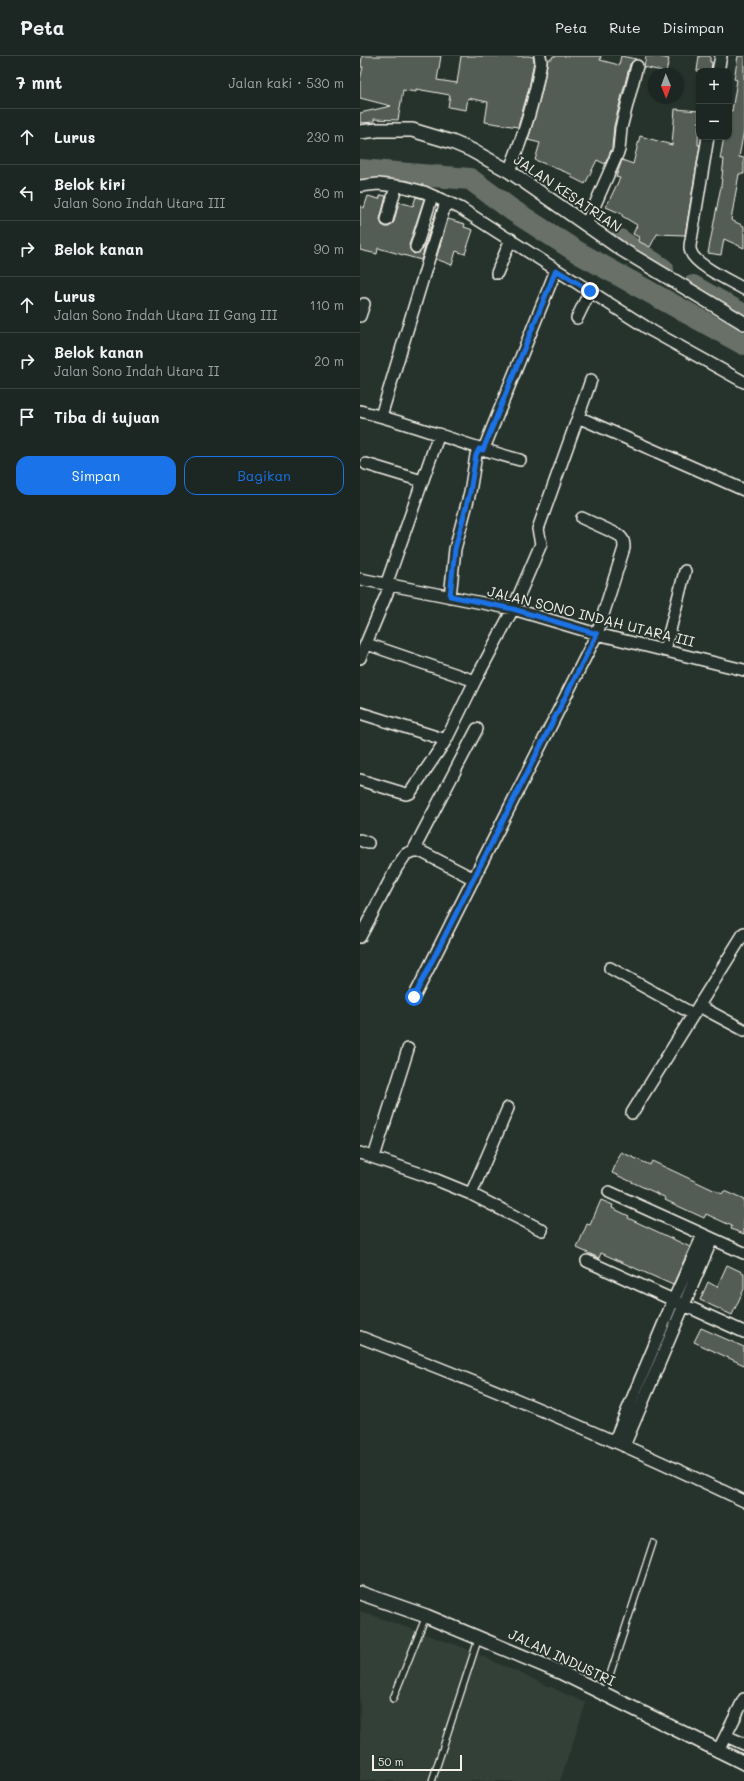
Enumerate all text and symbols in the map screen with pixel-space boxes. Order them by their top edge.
text: Peta [20,15,64,40]
text: Peta [555,18,587,37]
text: Rute [609,18,641,37]
text: Disimpan [663,18,724,37]
north arrow [648,68,684,104]
map controls [696,68,732,140]
button: + [696,68,732,104]
text: 7 mnt [16,71,62,93]
text: Jalan kaki · 530 m [228,74,344,91]
button: − [696,104,732,140]
icon: ahead [16,126,38,148]
text: Lurus [54,127,95,147]
text: 230 m [307,128,344,145]
street label: JALAN KESATRIAN [510,150,626,236]
text: Belok kiri [54,174,126,194]
icon: left [16,182,38,204]
text: 80 m [314,184,344,201]
text: Jalan Sono Indah Utara III [54,194,225,211]
icon: right [16,238,38,260]
text: Belok kanan [54,239,143,259]
text: 90 m [314,240,344,257]
route end [581,282,599,300]
text: Lurus [54,286,95,306]
icon: ahead [16,294,38,316]
text: 110 m [310,296,344,313]
text: Jalan Sono Indah Utara II Gang III [54,306,277,323]
text: Belok kanan [54,342,143,362]
icon: right [16,350,38,372]
text: 20 m [314,352,344,369]
text: Jalan Sono Indah Utara II [54,362,219,379]
icon: arrive [16,406,38,428]
text: Tiba di tujuan [54,407,159,427]
button: Simpan [16,456,176,495]
button: Bagikan [184,456,344,495]
street label: JALAN SONO INDAH UTARA III [486,581,696,651]
route start [405,988,423,1006]
street label: JALAN INDUSTRI [506,1624,618,1690]
scale bar [372,1753,462,1772]
text: 50 m [378,1754,404,1769]

